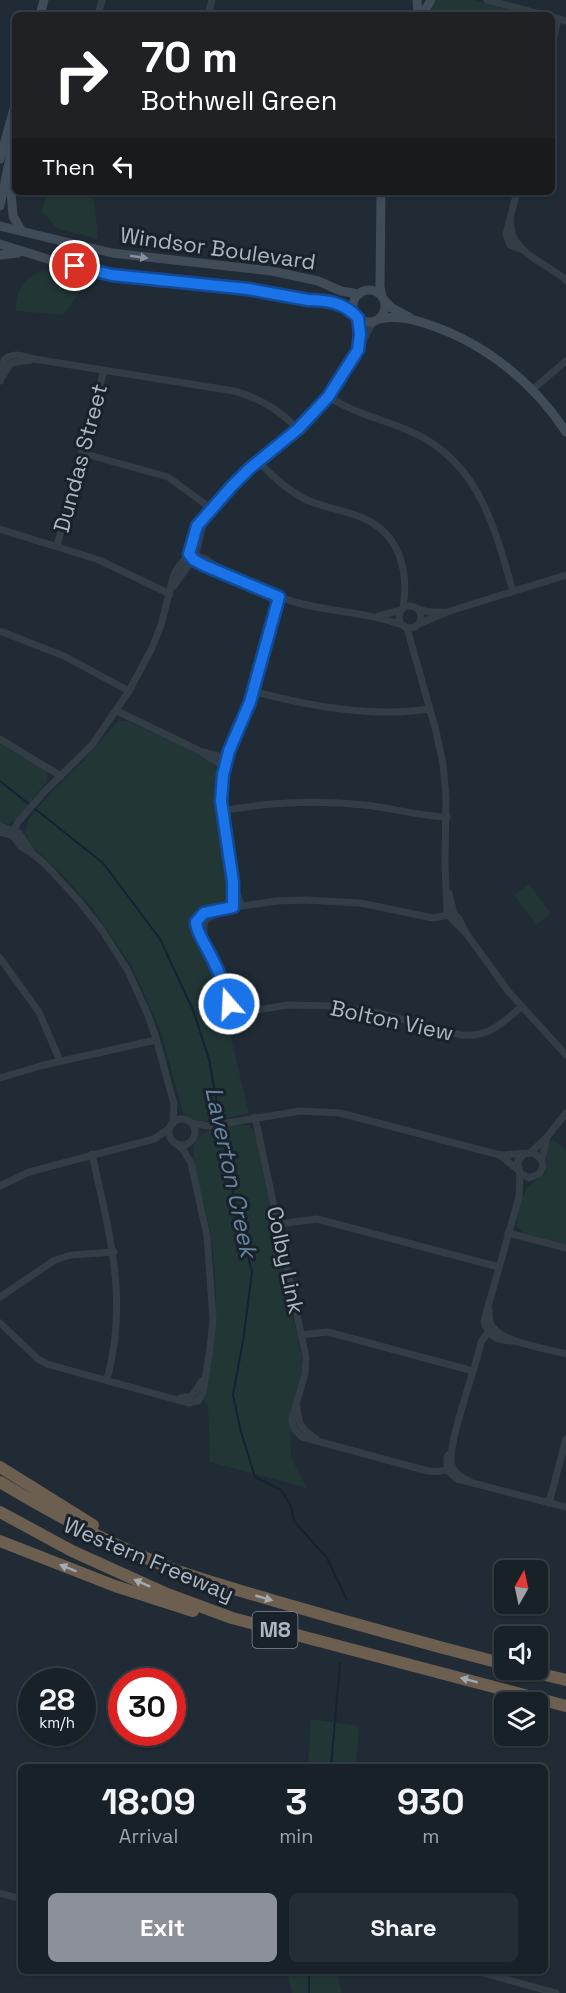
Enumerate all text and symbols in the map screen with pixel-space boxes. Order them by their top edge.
text: 70 m [141,31,238,84]
icon: right [42,36,120,114]
text: Bothwell Green [141,83,337,118]
icon: left [107,150,140,183]
text: Then [42,153,95,181]
street label: Windsor Boulevard [118,220,318,276]
pin [49,240,100,291]
icon: arrive [58,249,91,282]
one-way arrow [130,252,149,261]
street label: Dundas Street [47,381,113,535]
position arrow [197,972,261,1036]
street label: Bolton View [328,993,456,1047]
water label: Laverton Creek [198,1084,265,1263]
street label: Colby Link [261,1204,311,1316]
street label: Western Freeway [60,1510,238,1608]
north arrow [494,1560,548,1614]
map controls [494,1560,548,1746]
one-way arrow [59,1563,77,1572]
one-way arrow [133,1578,150,1587]
one-way arrow [255,1594,273,1603]
road number: M8 [252,1612,298,1648]
button: sound [494,1626,548,1680]
speed limit sign: 30 [108,1668,186,1746]
one-way arrow [460,1675,478,1685]
text: 28 [39,1680,75,1719]
button: layers [494,1692,548,1746]
text: km/h [39,1713,75,1732]
text: 18:09 [101,1779,196,1825]
text: 3 [285,1779,307,1825]
text: 930 [397,1779,464,1825]
text: Arrival [119,1823,178,1849]
text: min [279,1823,314,1849]
text: m [422,1823,439,1849]
button: Exit [48,1893,277,1962]
button: Share [289,1893,518,1962]

